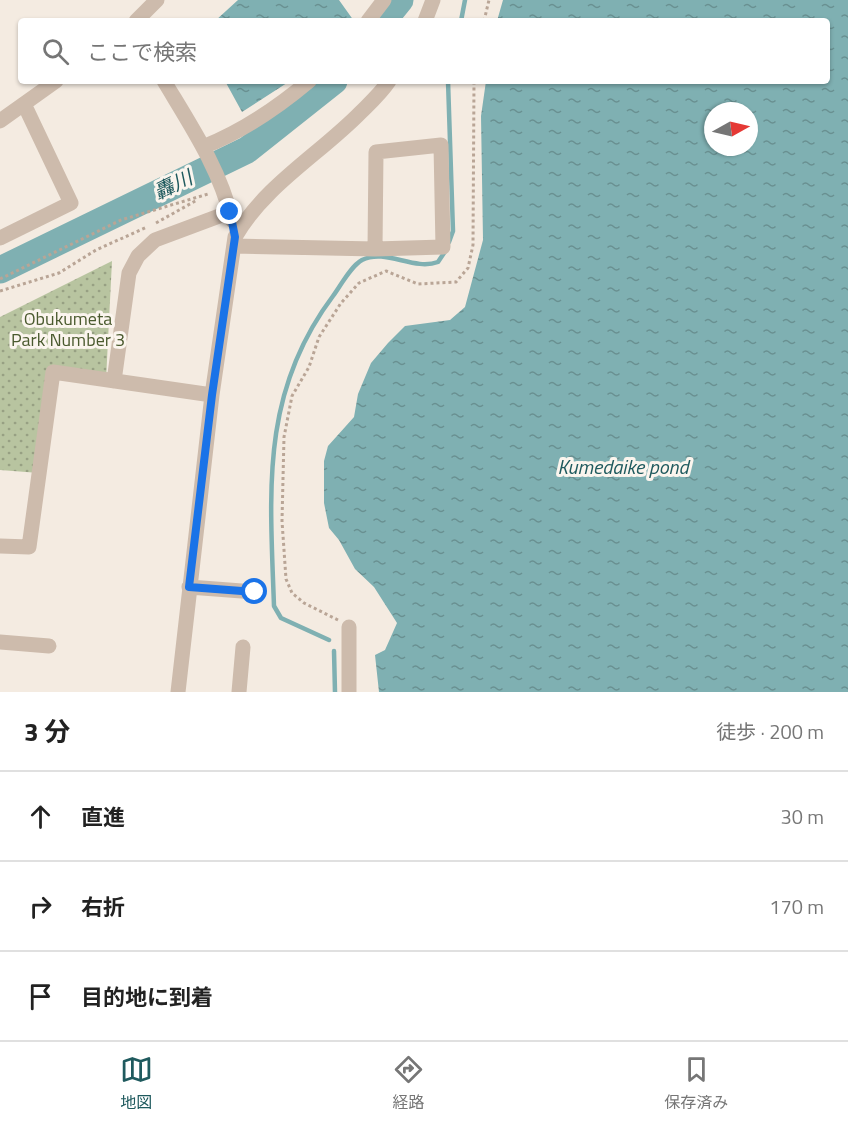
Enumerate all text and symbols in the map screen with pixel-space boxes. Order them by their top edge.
search box [18,18,830,84]
icon: search [39,35,72,68]
text: ここで検索 [87,35,197,69]
north arrow [704,102,758,156]
water label: 轟川 [148,161,199,207]
route end [216,198,242,224]
park label: Obukumeta Park Number 3 [11,305,125,353]
water label: Kumedaike pond [558,451,690,482]
route start [241,578,267,604]
text: 3 分 [24,712,70,751]
text: 徒歩 · 200 m [716,716,824,747]
icon: ahead [24,800,57,833]
text: 直進 [81,800,125,834]
text: 30 m [780,801,824,832]
icon: right [24,890,57,923]
text: 右折 [81,890,125,924]
text: 170 m [769,891,824,922]
icon: arrive [24,980,57,1013]
text: 目的地に到着 [81,980,213,1014]
tab: 地図 [120,1053,153,1114]
tab: 経路 [392,1053,425,1114]
tab: 保存済み [664,1053,728,1114]

